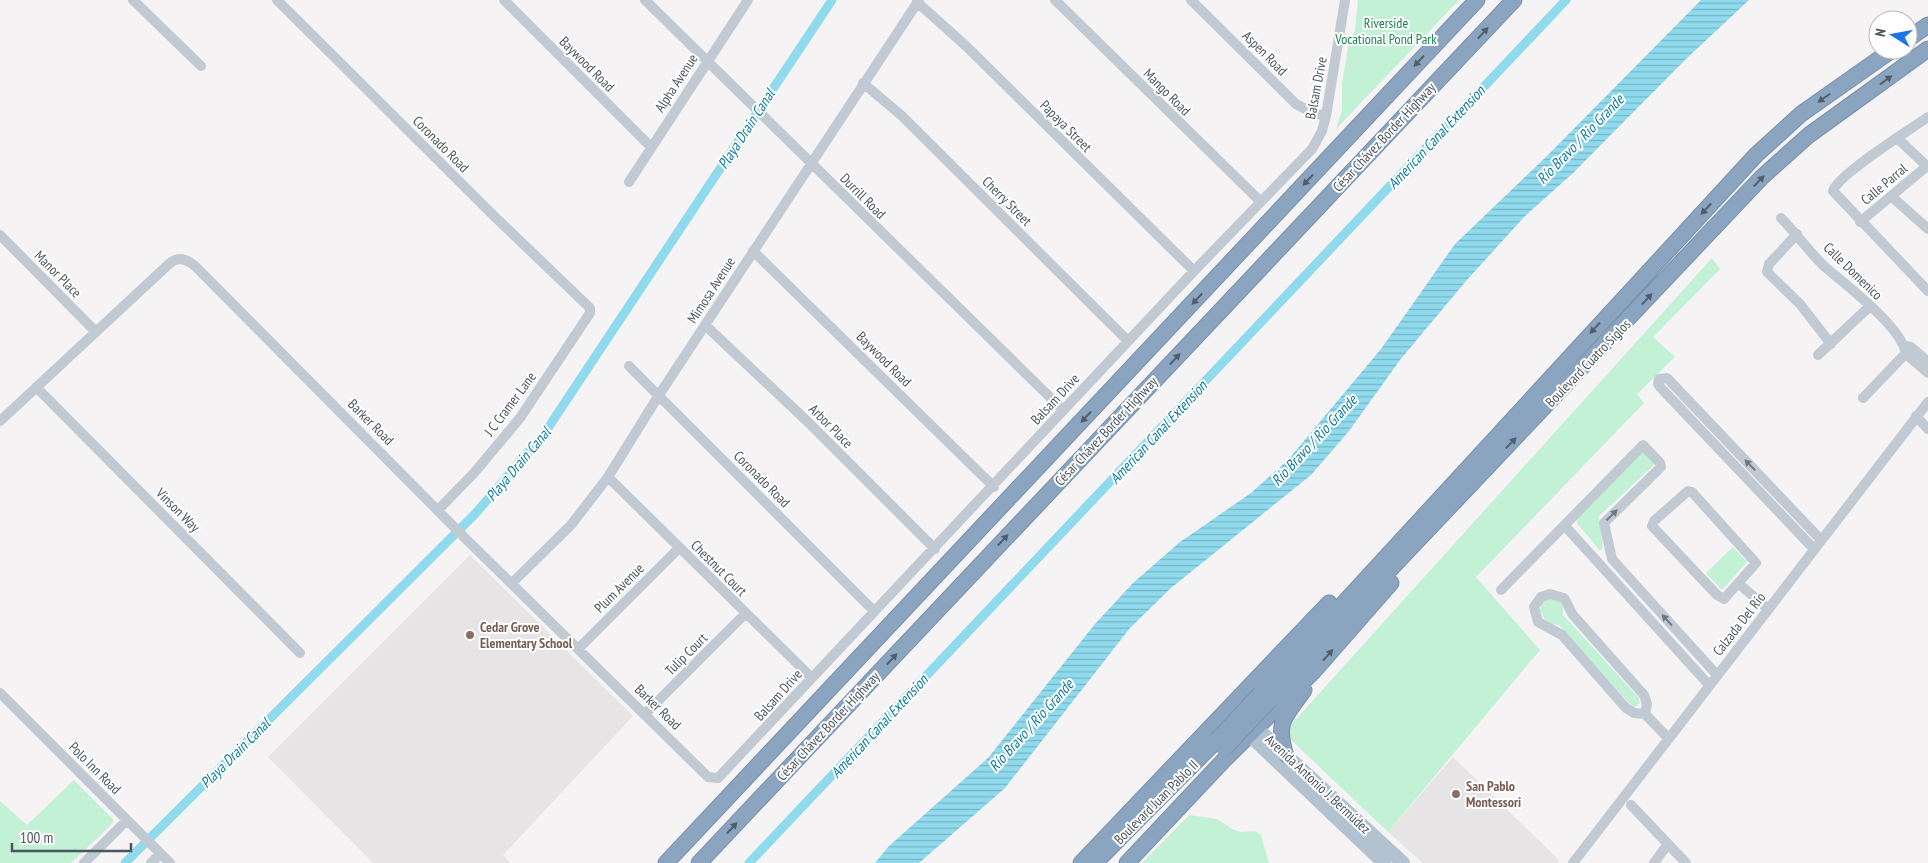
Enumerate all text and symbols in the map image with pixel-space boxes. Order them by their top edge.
north arrow [1868,10,1918,60]
park label: Riverside Vocational Pond Park [1334,14,1437,48]
street label: Aspen Road [1239,27,1291,79]
text: N [1871,27,1890,38]
one-way arrow [1477,28,1489,40]
street label: Baywood Road [556,33,618,95]
street label: Alpha Avenue [651,50,702,115]
street label: Balsam Drive [1301,55,1331,121]
one-way arrow [1413,55,1425,67]
street label: Mango Road [1140,65,1194,119]
one-way arrow [1879,75,1893,85]
street label: César Chávez Border Highway [1329,78,1440,195]
water label: American Canal Extension [1383,80,1490,193]
water label: Playa Drain Canal [713,84,780,172]
water label: Río Bravo / Rio Grande [1532,90,1628,188]
one-way arrow [1817,93,1831,103]
street label: Papaya Street [1036,96,1096,156]
street label: Coronado Road [409,112,473,176]
street label: Calle Parral [1857,159,1911,209]
street label: Durrill Road [836,169,890,223]
street label: Cherry Street [978,172,1036,230]
one-way arrow [1302,173,1314,185]
one-way arrow [1753,175,1765,187]
one-way arrow [1700,203,1712,215]
street label: Calle Domenico [1820,238,1886,304]
street label: Manor Place [31,247,85,301]
street label: Mimosa Avenue [683,253,739,327]
one-way arrow [1191,292,1203,304]
one-way arrow [1641,294,1653,306]
street label: Boulevard Cuatro Siglos [1542,315,1635,411]
one-way arrow [1589,322,1601,334]
street label: Baywood Road [853,328,915,390]
one-way arrow [1169,353,1181,365]
street label: J C Cramer Lane [479,368,540,440]
street label: Balsam Drive [1027,370,1083,428]
street label: César Chávez Border Highway [1051,372,1162,489]
water label: American Canal Extension [1105,375,1212,488]
water label: Río Bravo / Rio Grande [1267,390,1361,489]
street label: Barker Road [344,395,398,449]
street label: Arbor Place [805,400,857,452]
one-way arrow [1080,411,1092,423]
water label: Playa Drain Canal [482,422,555,505]
one-way arrow [1505,437,1517,449]
street label: Coronado Road [730,447,794,511]
one-way arrow [1744,460,1756,472]
street label: Vinson Way [151,483,204,536]
one-way arrow [1606,509,1618,521]
one-way arrow [997,535,1009,547]
street label: Chestnut Court [687,536,751,600]
street label: Plum Avenue [590,559,648,617]
street label: Calzada Del Río [1709,589,1769,659]
one-way arrow [1661,615,1673,627]
place label: Cedar Grove Elementary School [480,618,573,652]
marker: Cedar Grove Elementary School [464,629,476,641]
street label: Tulip Court [661,629,711,679]
one-way arrow [1322,649,1333,662]
one-way arrow [886,653,898,665]
street label: Balsam Drive [750,665,806,725]
street label: César Chávez Border Highway [773,667,884,784]
water label: American Canal Extension [826,669,933,782]
water label: Río Bravo / Rio Grande [985,674,1078,775]
street label: Barker Road [631,680,685,734]
water label: Playa Drain Canal [196,713,275,792]
street label: Avenida Antonio J. Bermúdez [1262,730,1374,838]
street label: Polo Inn Road [65,738,125,798]
street label: Boulevard Juan Pablo II [1110,756,1202,848]
place label: San Pablo Montessori [1466,777,1521,811]
marker: San Pablo Montessori [1450,788,1462,800]
scale bar [12,820,131,852]
one-way arrow [726,822,738,834]
text: 100 m [20,828,53,847]

